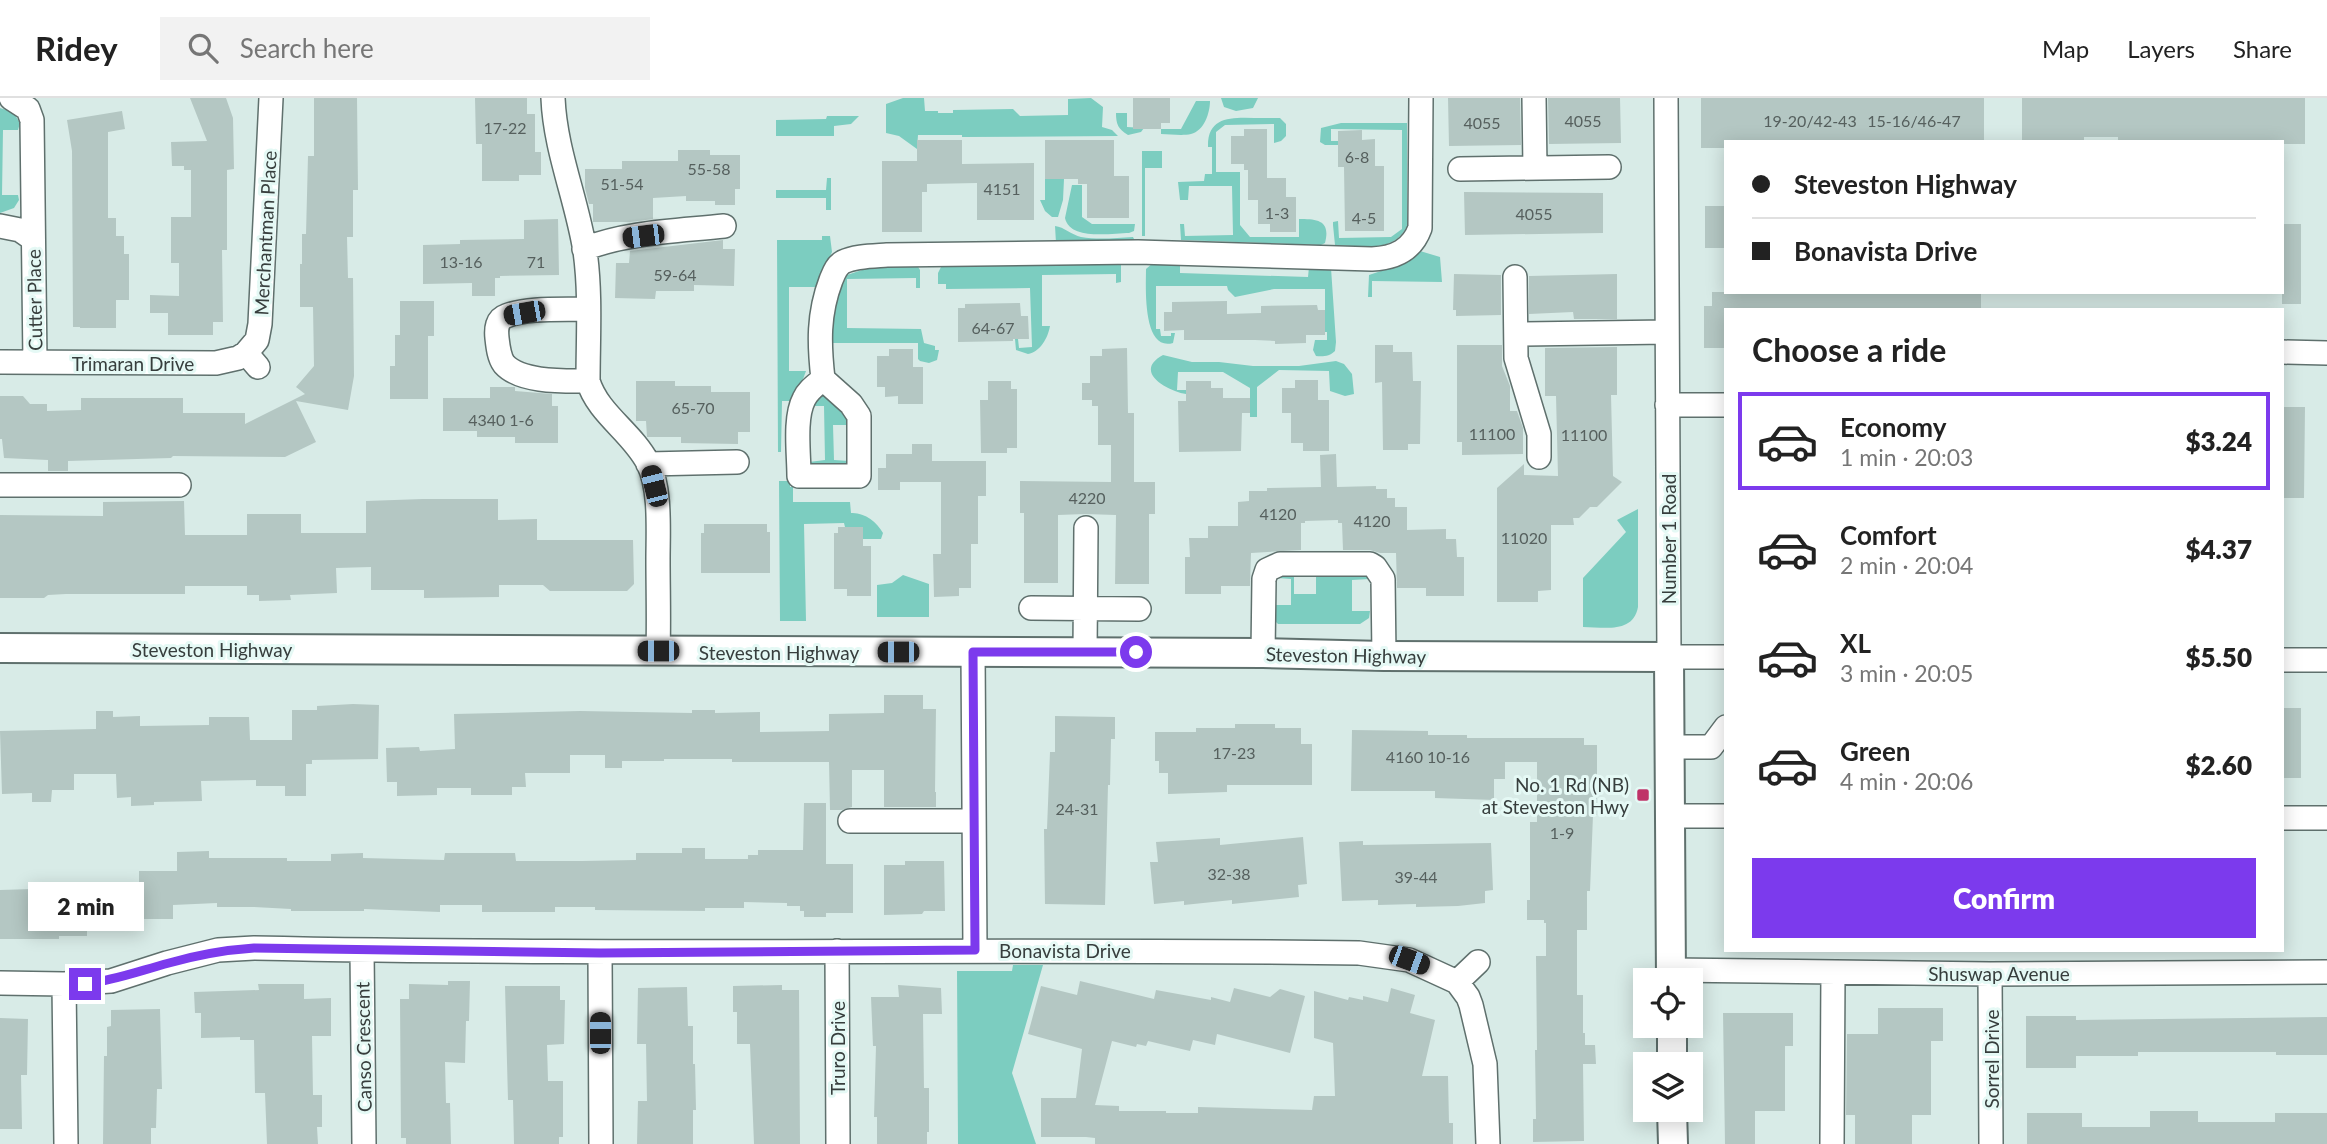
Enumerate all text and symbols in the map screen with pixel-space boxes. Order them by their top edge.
search box [160,17,650,80]
text: Ridey [35,28,118,68]
icon: search [184,29,222,67]
text: Search here [240,32,374,64]
text: Map [2042,34,2089,63]
text: Layers [2127,34,2195,63]
text: Share [2233,34,2292,63]
house number: 4055 [1564,111,1602,130]
house number: 19-20/42-43 [1763,111,1857,130]
house number: 15-16/46-47 [1867,111,1961,130]
house number: 4055 [1463,113,1501,132]
house number: 17-22 [483,118,527,137]
house number: 6-8 [1345,147,1369,166]
street label: Merchantman Place [249,150,281,316]
house number: 55-58 [687,159,731,178]
text: Steveston Highway [1794,168,2017,200]
house number: 51-54 [600,174,644,193]
house number: 4151 [983,179,1021,198]
house number: 1-3 [1265,203,1289,222]
house number: 4055 [1515,204,1553,223]
house number: 4-5 [1352,208,1376,227]
car [621,223,666,249]
text: Bonavista Drive [1794,235,1977,267]
street label: Cutter Place [22,249,46,351]
house number: 13-16 [439,252,483,271]
house number: 71 [527,252,545,271]
house number: 59-64 [653,265,697,284]
car [502,299,547,327]
house number: 64-67 [971,318,1015,337]
text: Choose a ride [1752,330,1946,369]
street label: Trimaran Drive [72,352,194,375]
house number: 65-70 [671,398,715,417]
house number: 4340 1-6 [468,410,534,429]
icon: car [1756,410,1819,473]
text: Economy [1840,411,1946,443]
house number: 11100 [1469,424,1515,443]
house number: 11100 [1561,425,1607,444]
text: $3.24 [2185,425,2252,457]
text: 1 min · 20:03 [1840,443,1973,471]
car [639,463,670,509]
street label: Number 1 Road [1657,474,1680,604]
house number: 4220 [1068,488,1106,507]
house number: 4120 [1259,504,1297,523]
house number: 4120 [1353,511,1391,530]
icon: car [1756,518,1819,581]
text: Comfort [1840,519,1937,551]
house number: 11020 [1501,528,1547,547]
text: $4.37 [2185,533,2252,565]
text: 2 min · 20:04 [1840,551,1973,579]
icon: car [1756,626,1819,689]
text: XL [1840,627,1871,659]
route start [1120,636,1152,668]
street label: Steveston Highway [132,638,292,661]
car [638,641,680,662]
street label: Steveston Highway [699,641,859,664]
text: $5.50 [2185,641,2252,673]
car [878,642,920,663]
street label: Steveston Highway [1266,642,1427,668]
text: 3 min · 20:05 [1840,659,1973,687]
icon: car [1756,734,1819,797]
text: Green [1840,735,1910,767]
house number: 17-23 [1212,743,1256,762]
house number: 4160 10-16 [1386,747,1470,766]
text: $2.60 [2185,749,2252,781]
text: 4 min · 20:06 [1840,767,1973,795]
place label: No. 1 Rd (NB) at Steveston Hwy [1482,773,1629,818]
marker: No. 1 Rd (NB) at Steveston Hwy [1635,787,1651,803]
house number: 24-31 [1055,799,1099,818]
house number: 1-9 [1550,823,1574,842]
button: Confirm [1752,858,2256,938]
house number: 32-38 [1207,864,1251,883]
house number: 39-44 [1394,867,1438,886]
callout: 2 min [27,882,143,932]
text: 2 min [57,892,115,920]
street label: Bonavista Drive [999,939,1131,962]
car [1386,943,1433,977]
street label: Shuswap Avenue [1928,962,2070,985]
route end [69,968,101,1000]
map controls [1633,968,1703,1122]
button: locate [1633,968,1703,1038]
street label: Canso Crescent [350,982,376,1112]
street label: Truro Drive [826,1001,849,1095]
street label: Sorrel Drive [1980,1009,2003,1109]
car [590,1012,611,1054]
button: layers [1633,1052,1703,1122]

